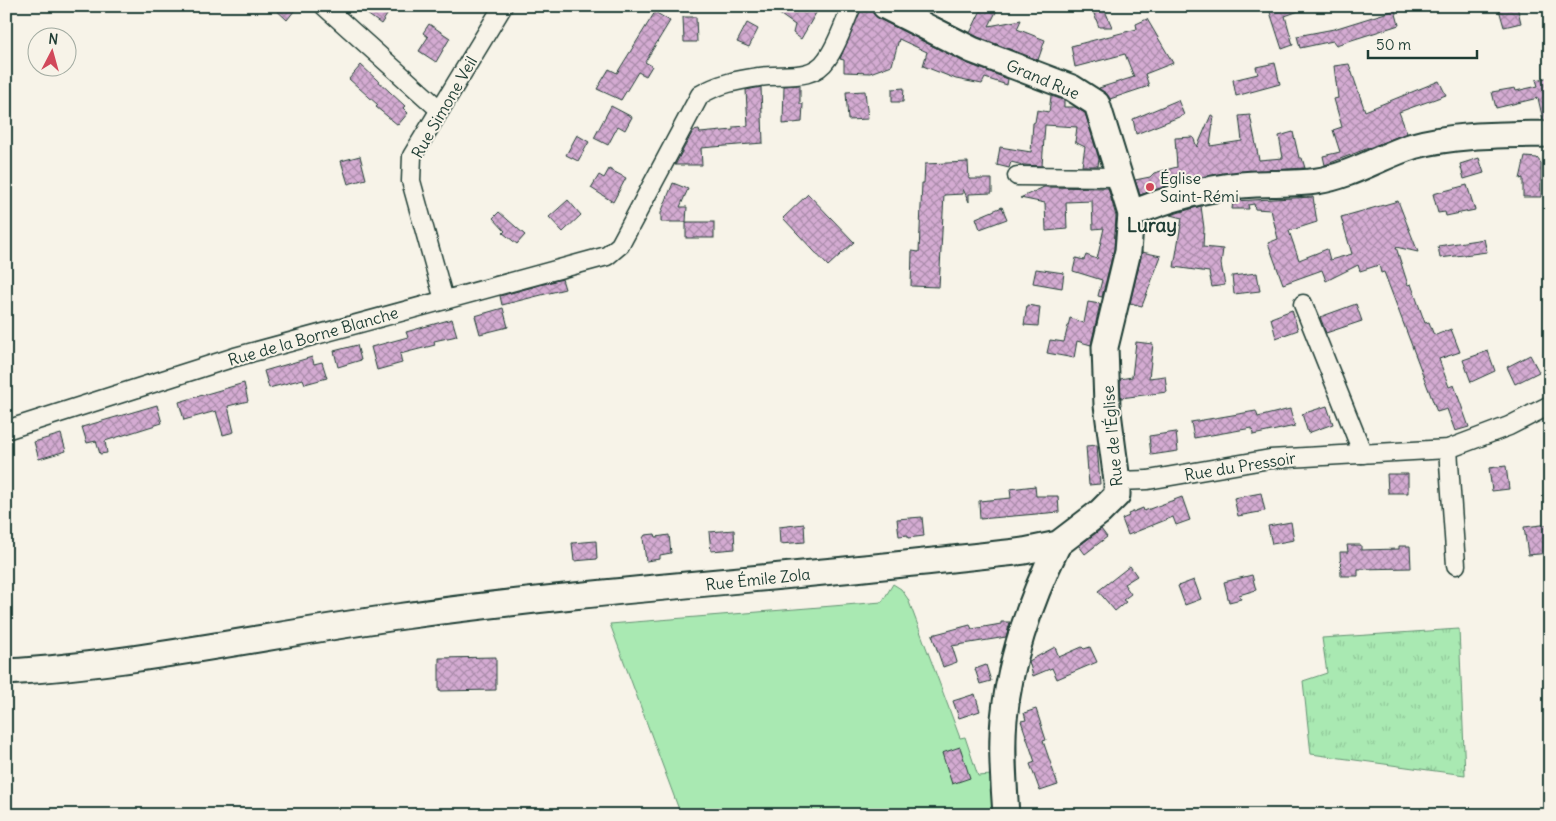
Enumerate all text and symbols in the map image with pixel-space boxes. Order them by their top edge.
north arrow [28,28,78,78]
scale bar [1368,28,1477,60]
text: N [48,30,59,49]
text: 50 m [1376,35,1411,54]
street label: Rue Simone Veil [407,53,481,161]
street label: Grand Rue [1003,55,1083,103]
place label: Église Saint-Rémi [1160,168,1239,206]
marker: Église Saint-Rémi [1144,181,1156,193]
district label: Luray [1127,213,1177,237]
street label: Rue de la Borne Blanche [226,302,400,370]
street label: Rue de l'Église [1098,385,1126,487]
street label: Rue du Pressoir [1183,447,1297,485]
street label: Rue Émile Zola [705,564,811,594]

